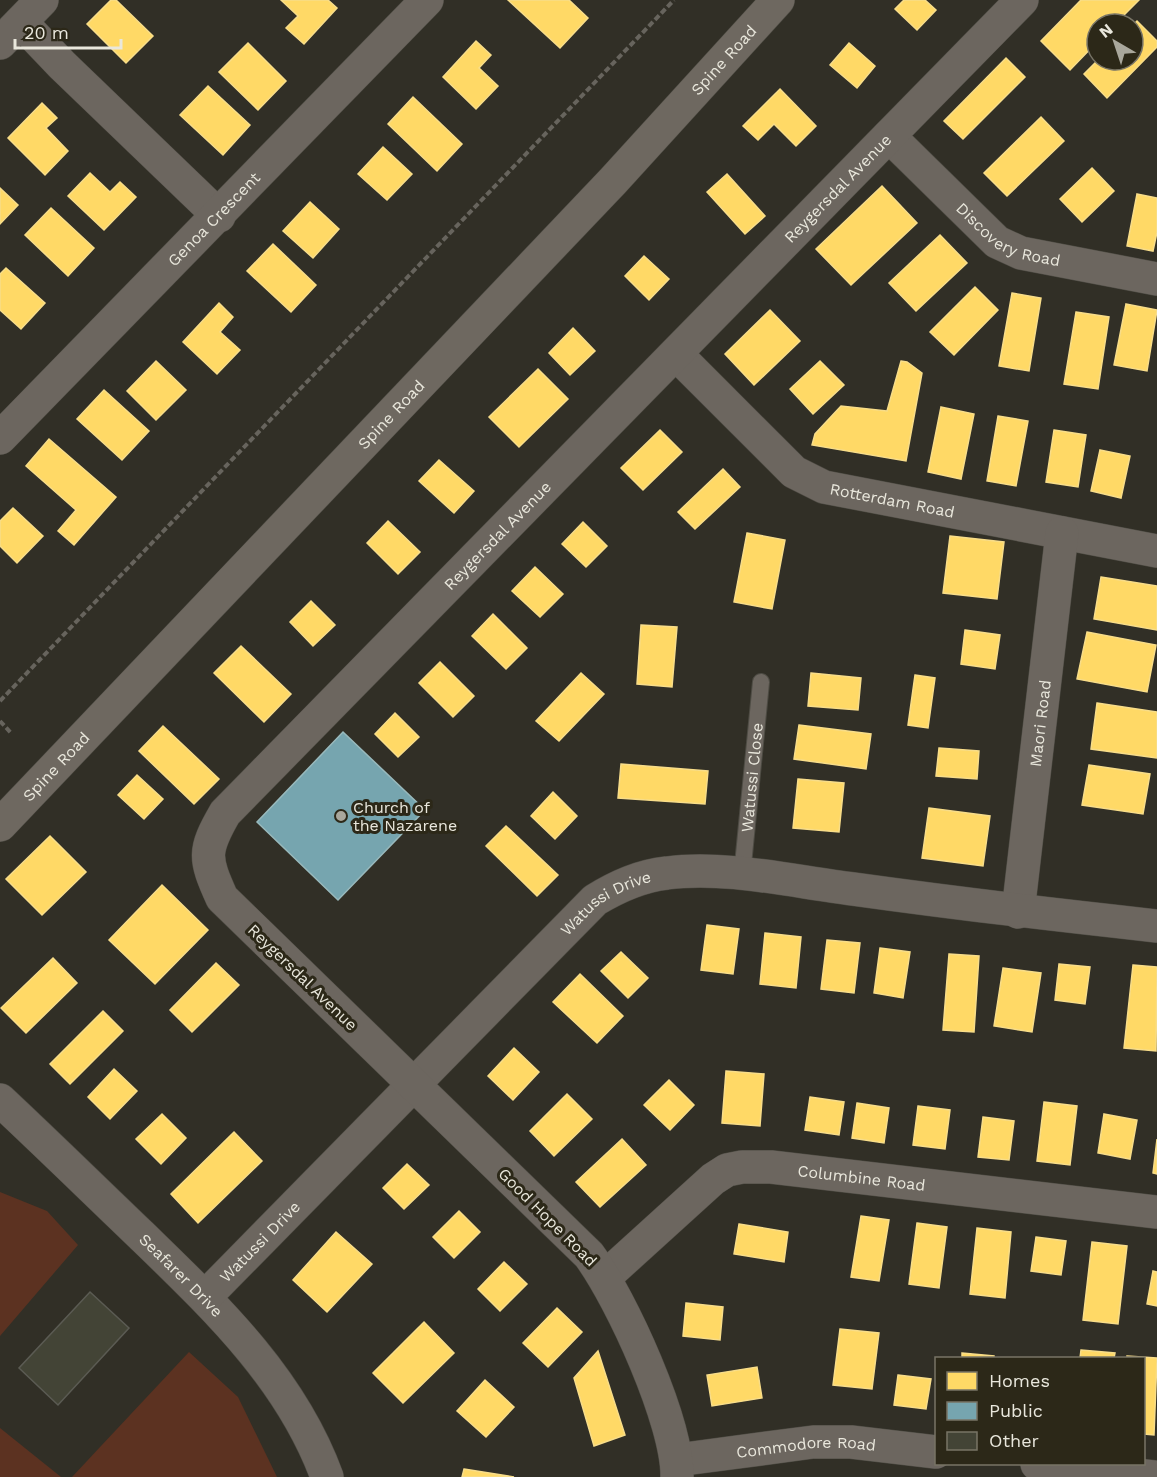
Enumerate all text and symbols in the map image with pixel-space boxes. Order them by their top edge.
scale bar [15,12,122,50]
north arrow [1085,12,1145,72]
text: N [1095,20,1116,42]
street label: Spine Road [687,21,761,99]
text: 20 m [24,22,69,43]
street label: Reygersdal Avenue [780,130,895,247]
street label: Genoa Crescent [164,168,264,270]
street label: Discovery Road [952,198,1062,270]
street label: Spine Road [354,376,429,453]
street label: Reygersdal Avenue [440,477,555,594]
street label: Rotterdam Road [828,479,956,522]
street label: Maori Road [1026,679,1055,768]
street label: Watussi Close [737,722,767,833]
street label: Spine Road [19,728,93,805]
place label: Church of the Nazarene [353,798,457,835]
marker: Church of the Nazarene [334,809,348,823]
street label: Watussi Drive [556,867,653,940]
street label: Reygersdal Avenue [244,920,361,1034]
street label: Columbine Road [797,1161,927,1195]
street label: Good Hope Road [495,1164,601,1270]
street label: Watussi Drive [216,1197,304,1286]
street label: Seafarer Drive [135,1230,227,1321]
legend [935,1357,1145,1465]
text: Homes [989,1370,1050,1391]
text: Public [989,1400,1043,1421]
text: Other [989,1430,1039,1451]
street label: Commodore Road [735,1433,877,1462]

